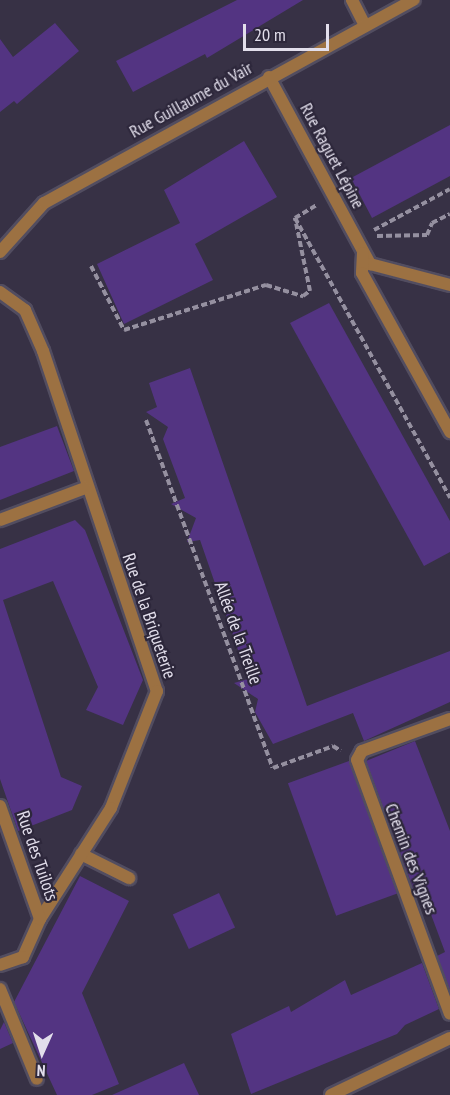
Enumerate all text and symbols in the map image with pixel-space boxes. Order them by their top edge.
scale bar [246,12,332,50]
text: 20 m [254,23,286,46]
street label: Rue Guillaume du Vair [126,57,256,143]
street label: Rue Raguet Lépine [295,99,369,213]
street label: Rue de la Briqueterie [117,551,181,681]
street label: Allée de la Treille [209,578,267,688]
street label: Chemin des Vignes [380,800,442,918]
street label: Rue des Tuilots [11,808,63,904]
north arrow [12,1023,72,1083]
text: N [36,1061,46,1081]

